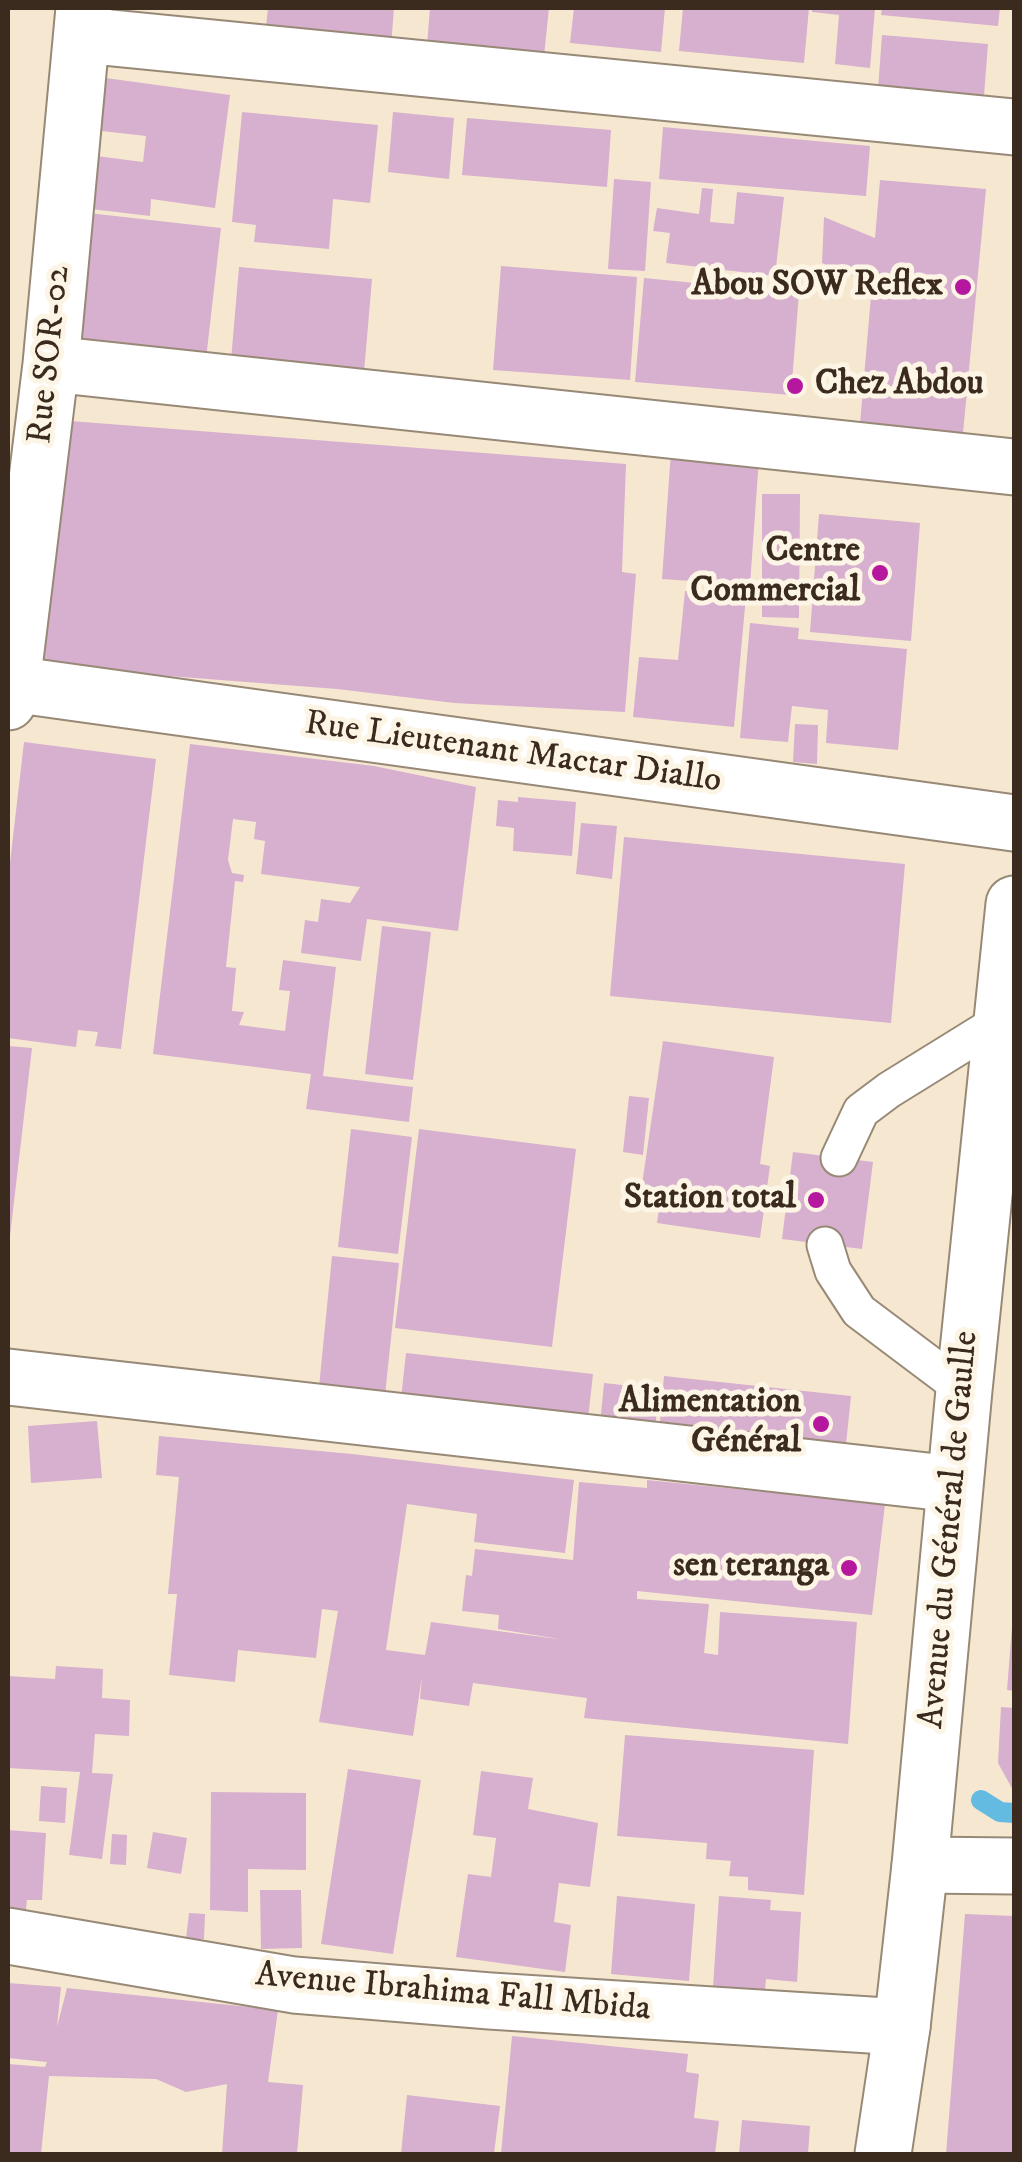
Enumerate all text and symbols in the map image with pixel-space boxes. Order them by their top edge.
street label: Rue SOR-02 [21,264,81,446]
place label: Abou SOW Reflex [692,266,943,308]
marker: Abou SOW Reflex [952,276,974,298]
place label: Chez Abdou [815,365,984,407]
marker: Chez Abdou [784,375,806,397]
place label: Centre Commercial [690,532,860,614]
marker: Centre Commercial [869,562,891,584]
street label: Rue Lieutenant Mactar Diallo [302,704,724,804]
place label: Station total [624,1179,796,1221]
marker: Station total [805,1189,827,1211]
street label: Avenue du Général de Gaulle [913,1329,989,1731]
place label: Alimentation Général [619,1383,801,1465]
marker: Alimentation Général [810,1413,832,1435]
place label: sen teranga [673,1547,829,1589]
marker: sen teranga [838,1557,860,1579]
street label: Avenue Ibrahima Fall Mbida [254,1956,652,2032]

